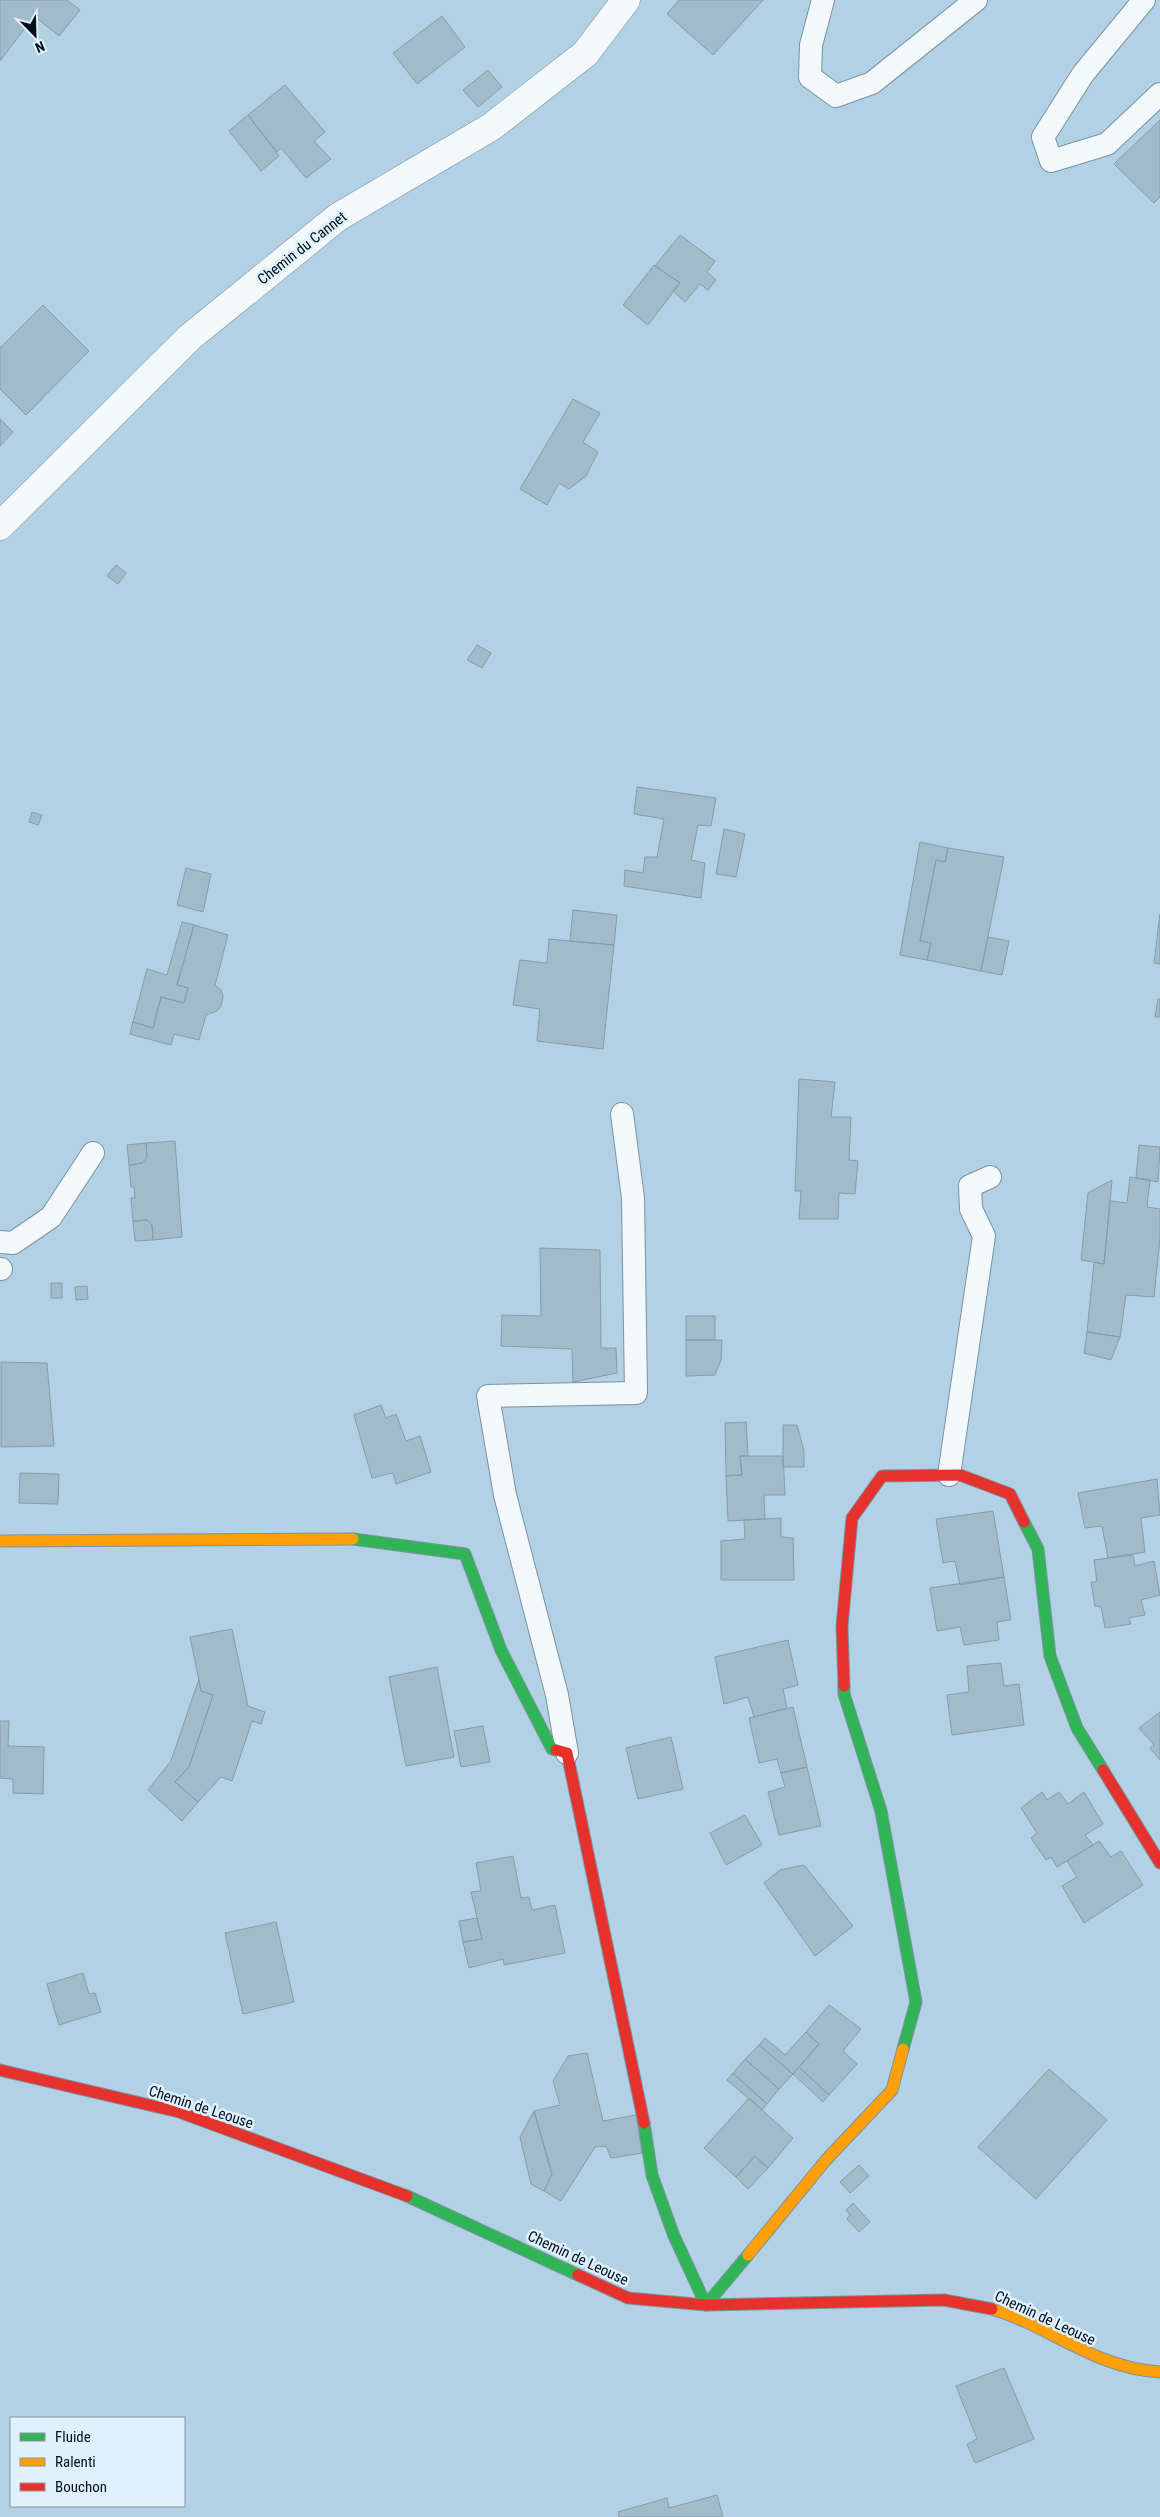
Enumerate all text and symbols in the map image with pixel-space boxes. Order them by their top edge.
north arrow [10,10,60,60]
text: N [33,38,47,56]
street label: Chemin du Cannet [254,208,350,288]
street label: Chemin de Leouse [146,2082,256,2132]
street label: Chemin de Leouse [525,2227,631,2289]
street label: Chemin de Leouse [992,2287,1098,2349]
legend [10,2417,185,2507]
text: Fluide [55,2428,91,2446]
text: Ralenti [55,2453,96,2471]
text: Bouchon [55,2478,107,2496]

